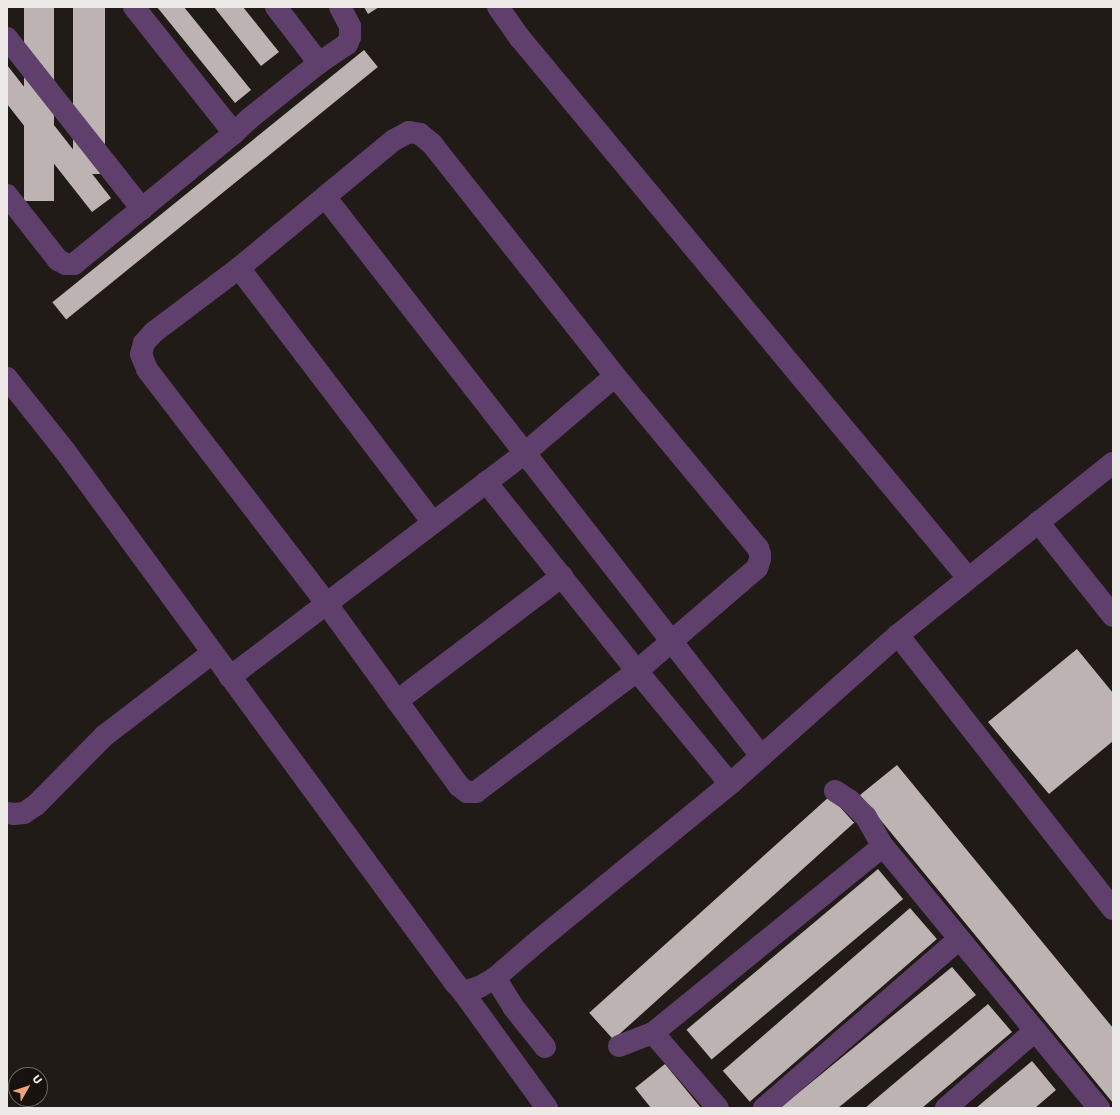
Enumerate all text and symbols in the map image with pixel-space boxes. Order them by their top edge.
north arrow [8,1067,48,1107]
text: U [29,1073,44,1087]

